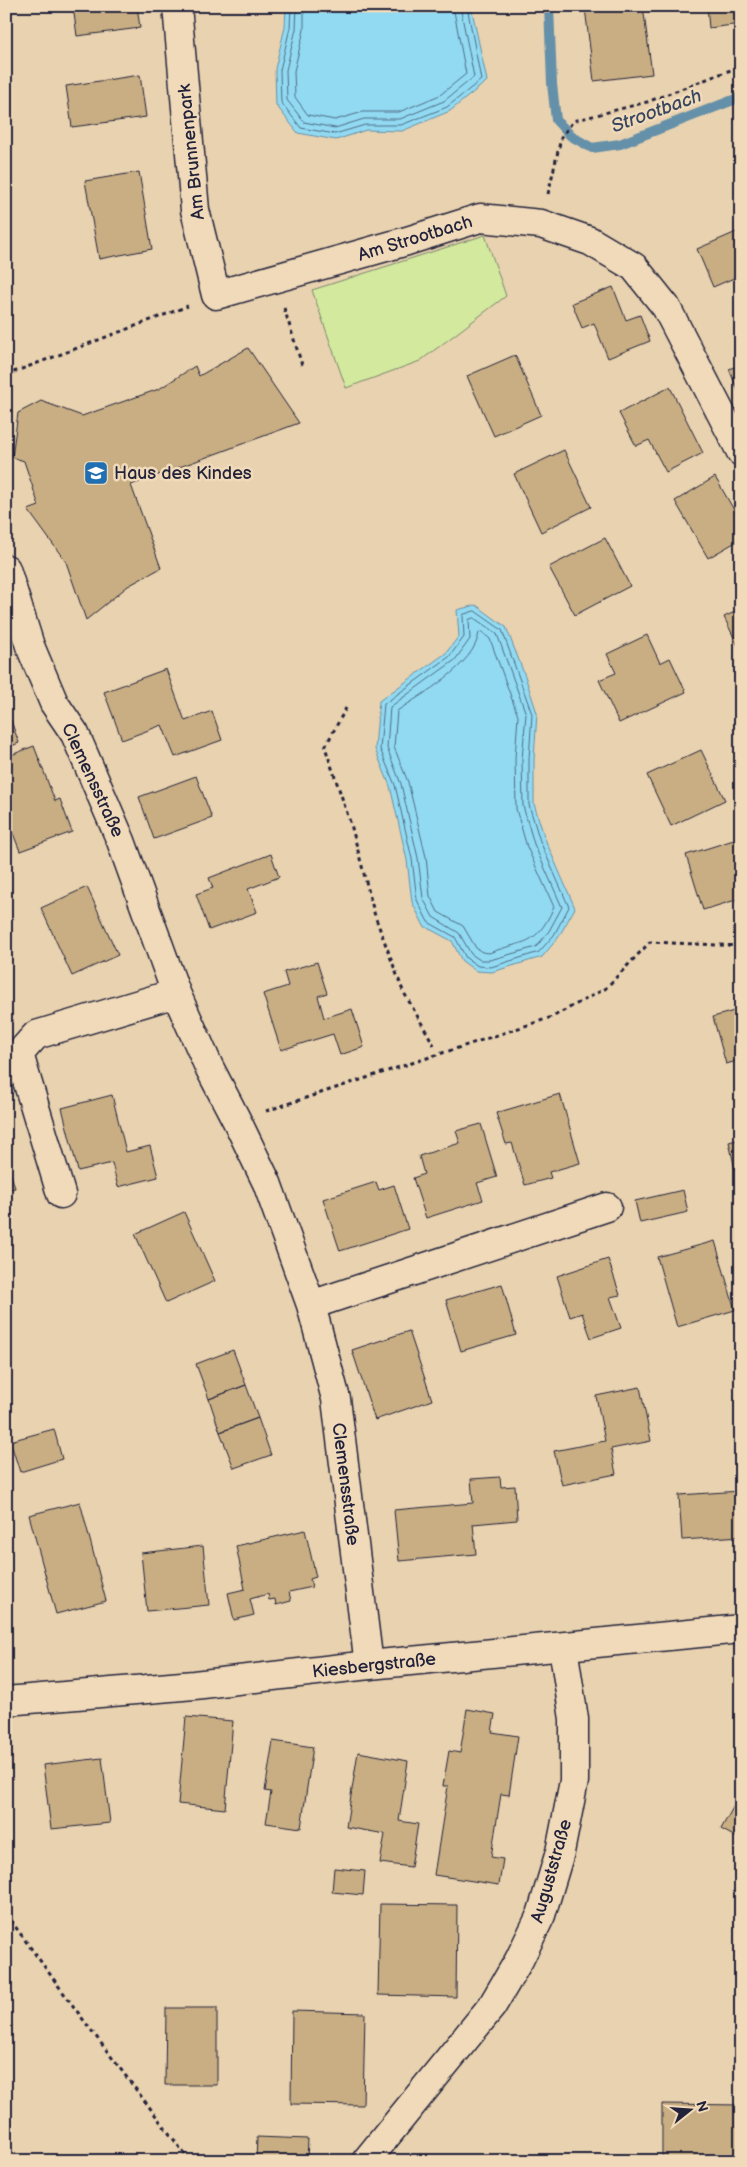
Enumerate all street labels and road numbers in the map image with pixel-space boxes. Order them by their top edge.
street label: Am Brunnenpark [174,83,209,221]
street label: Am Strootbach [355,211,475,266]
street label: Clemensstraße [57,720,128,841]
street label: Clemensstraße [328,1422,363,1547]
street label: Kiesbergstraße [311,1649,437,1682]
street label: Auguststraße [527,1817,576,1925]

